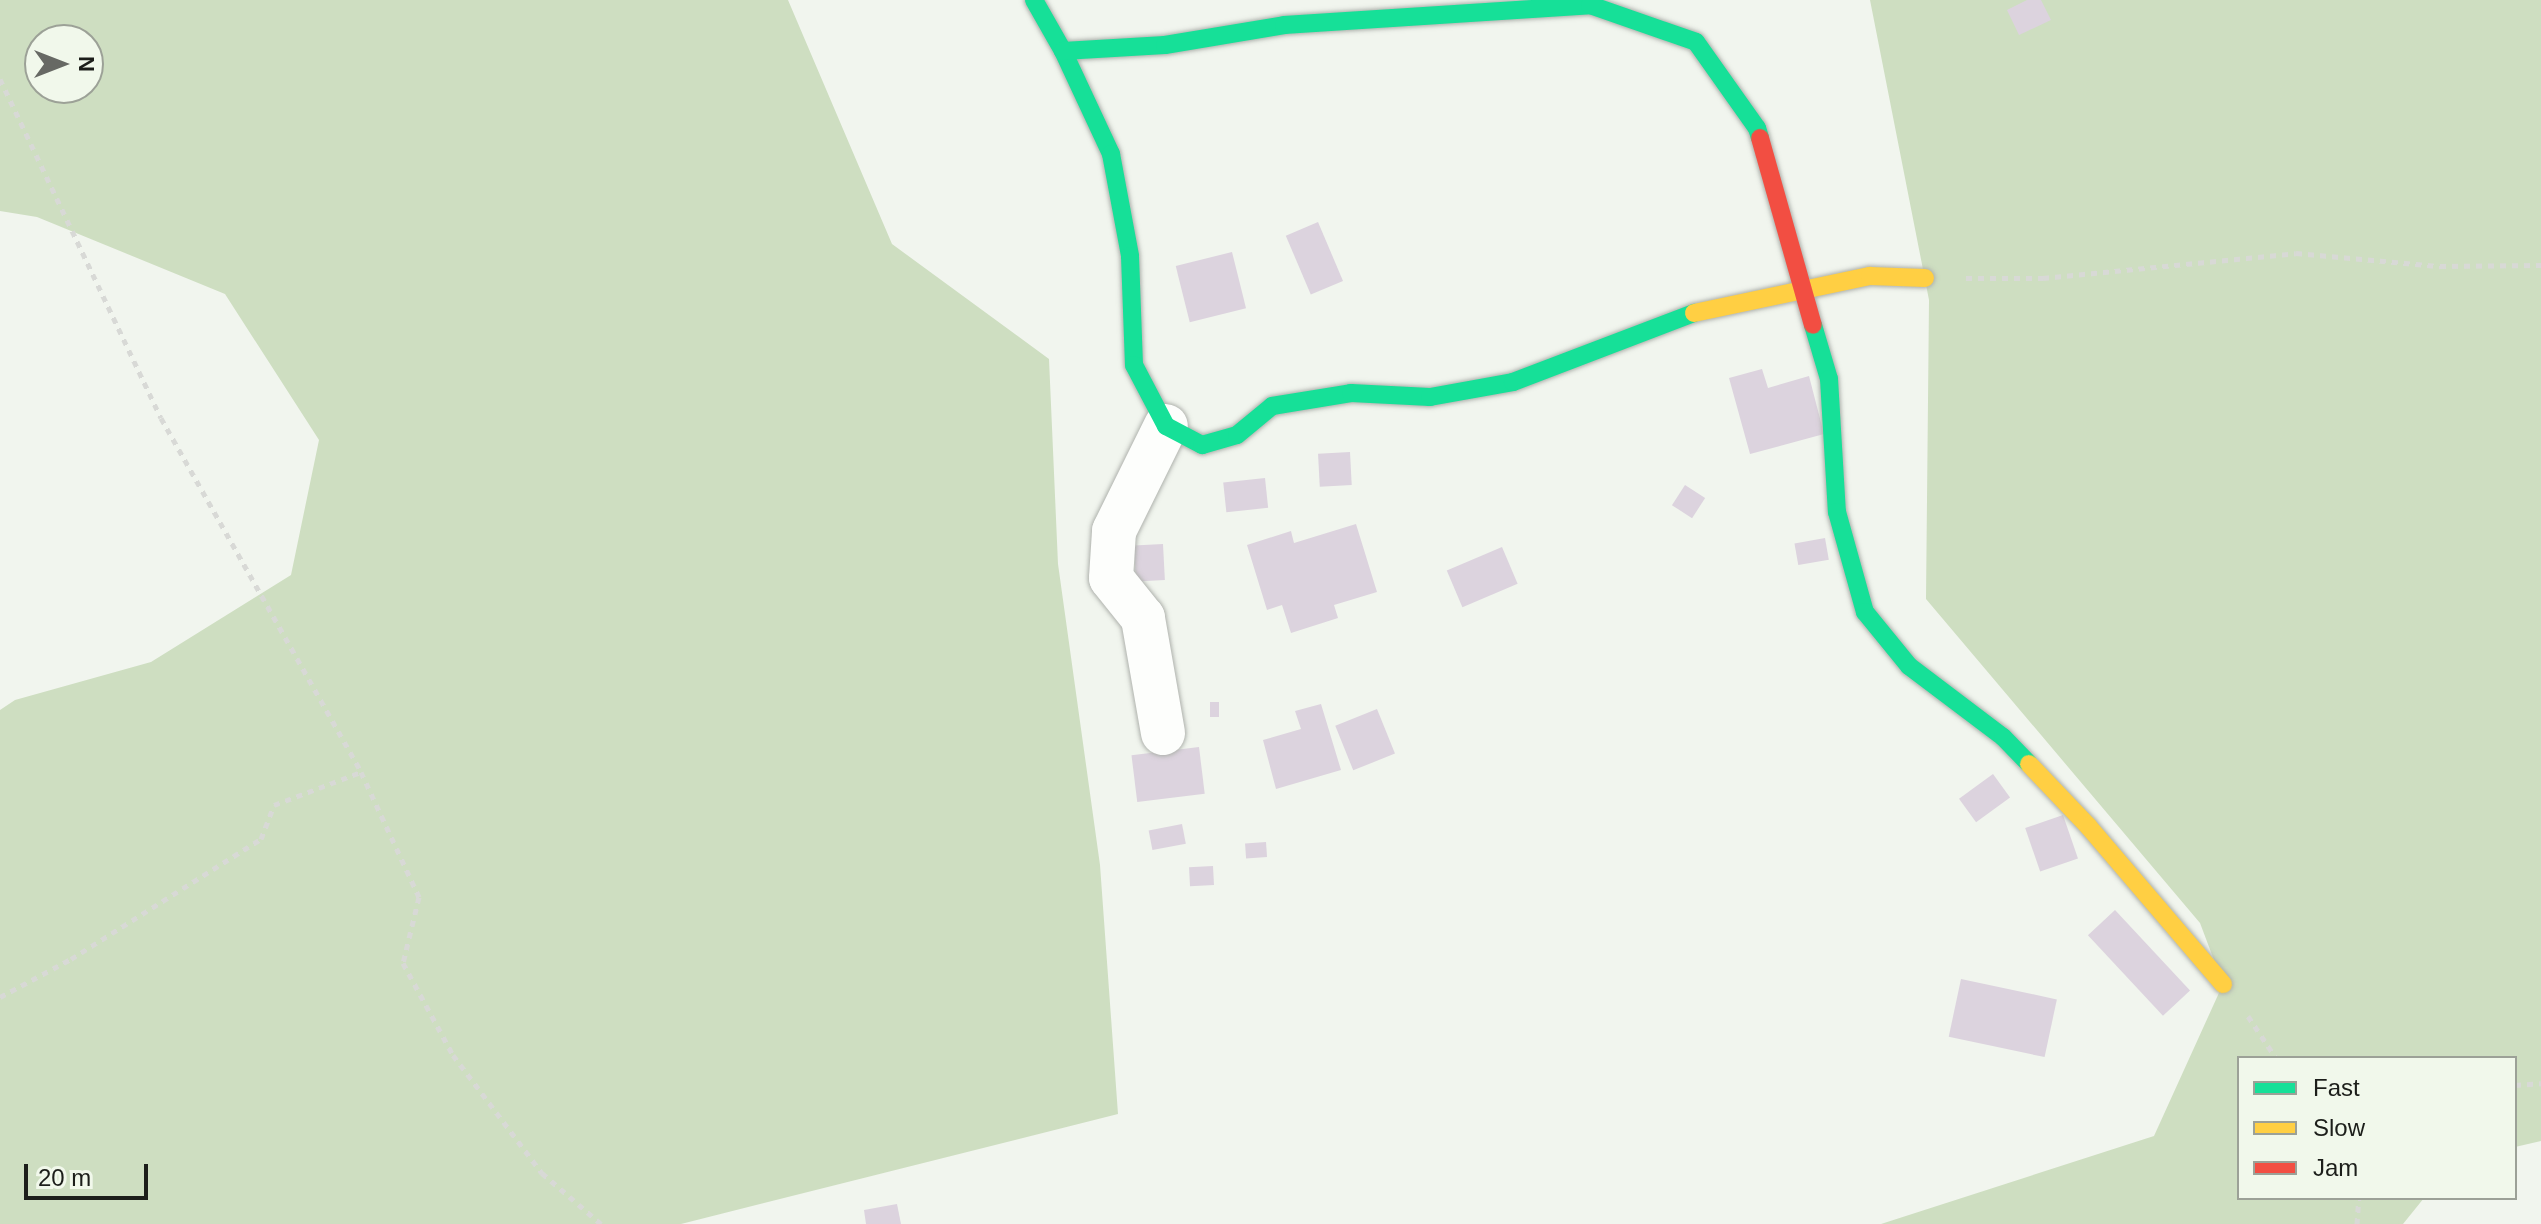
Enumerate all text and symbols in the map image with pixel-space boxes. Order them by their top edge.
north arrow [24,24,104,104]
text: N [74,56,99,72]
legend [2237,1056,2517,1200]
text: Fast [2313,1074,2360,1101]
text: Slow [2313,1114,2365,1141]
scale bar [28,1148,152,1198]
text: Jam [2313,1154,2358,1181]
text: 20 m [38,1164,91,1191]

